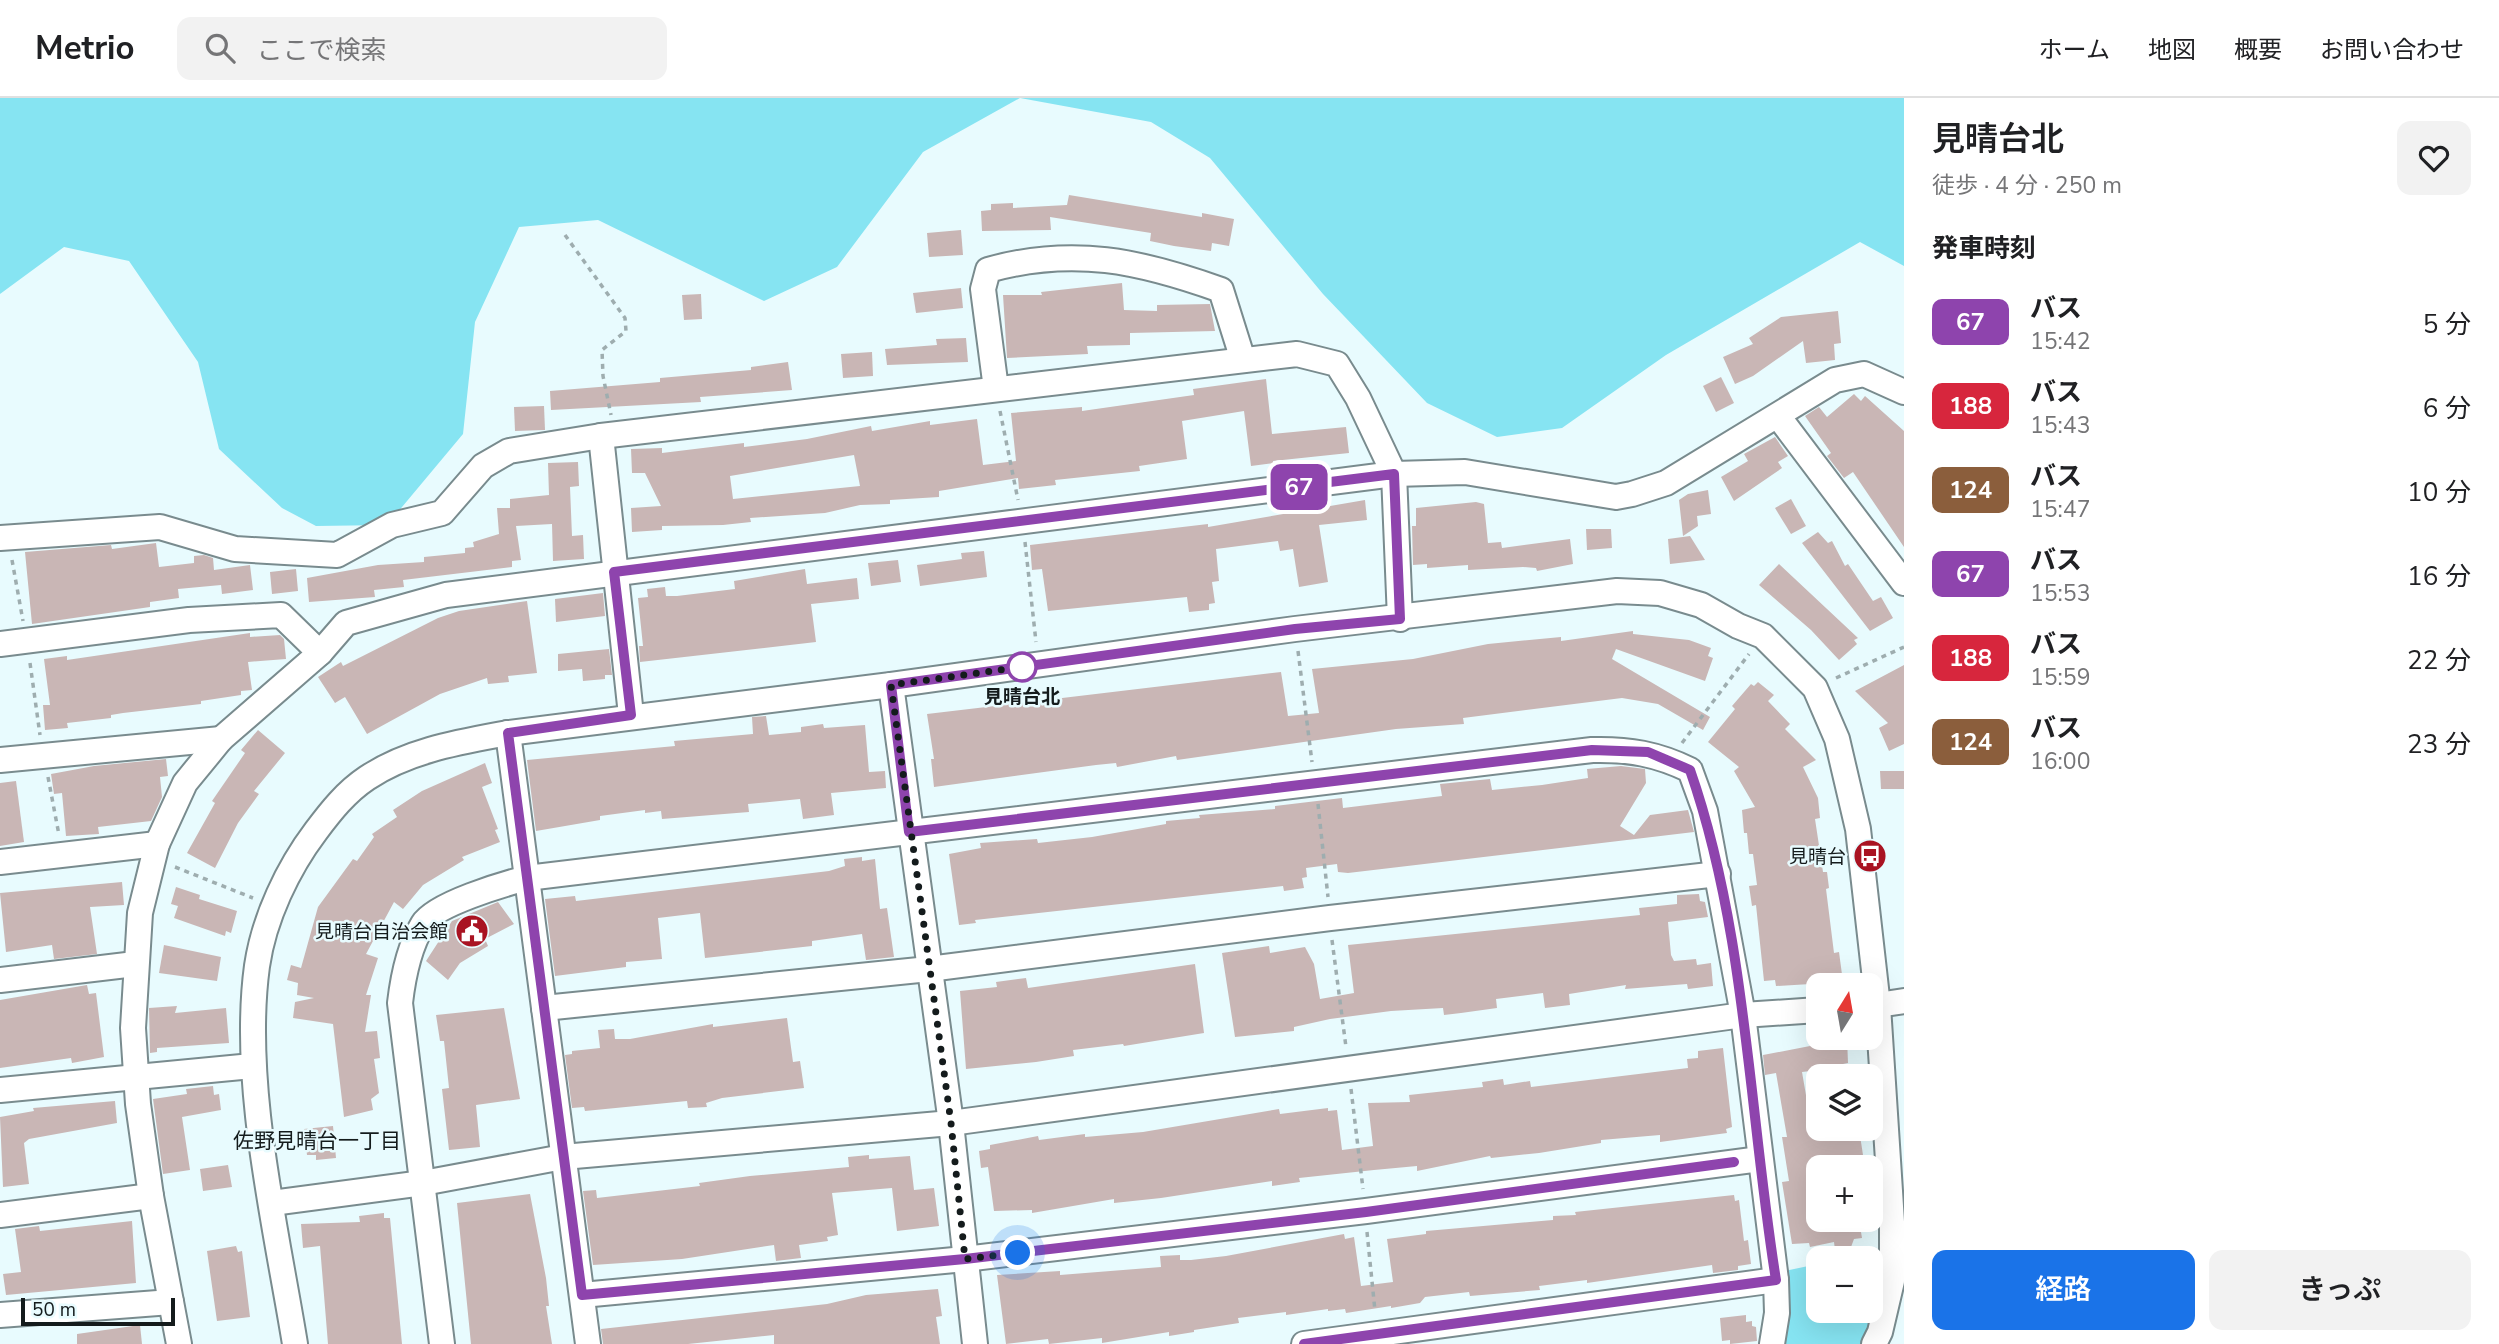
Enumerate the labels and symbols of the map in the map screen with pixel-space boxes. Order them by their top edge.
line badge: 67 [1268,464,1330,510]
marker: 見晴台北 [1007,652,1037,682]
place label: 見晴台北 [984,684,1060,710]
bus stop icon: 見晴台 [1851,837,1889,875]
place label: 見晴台 [1789,844,1846,870]
public building icon: 見晴台自治会館 [453,912,491,950]
place label: 見晴台自治会館 [315,919,448,945]
north arrow [1806,973,1883,1050]
district label: 佐野見晴台一丁目 [233,1127,401,1155]
your location [1000,1235,1035,1270]
scale bar [21,1295,175,1327]

